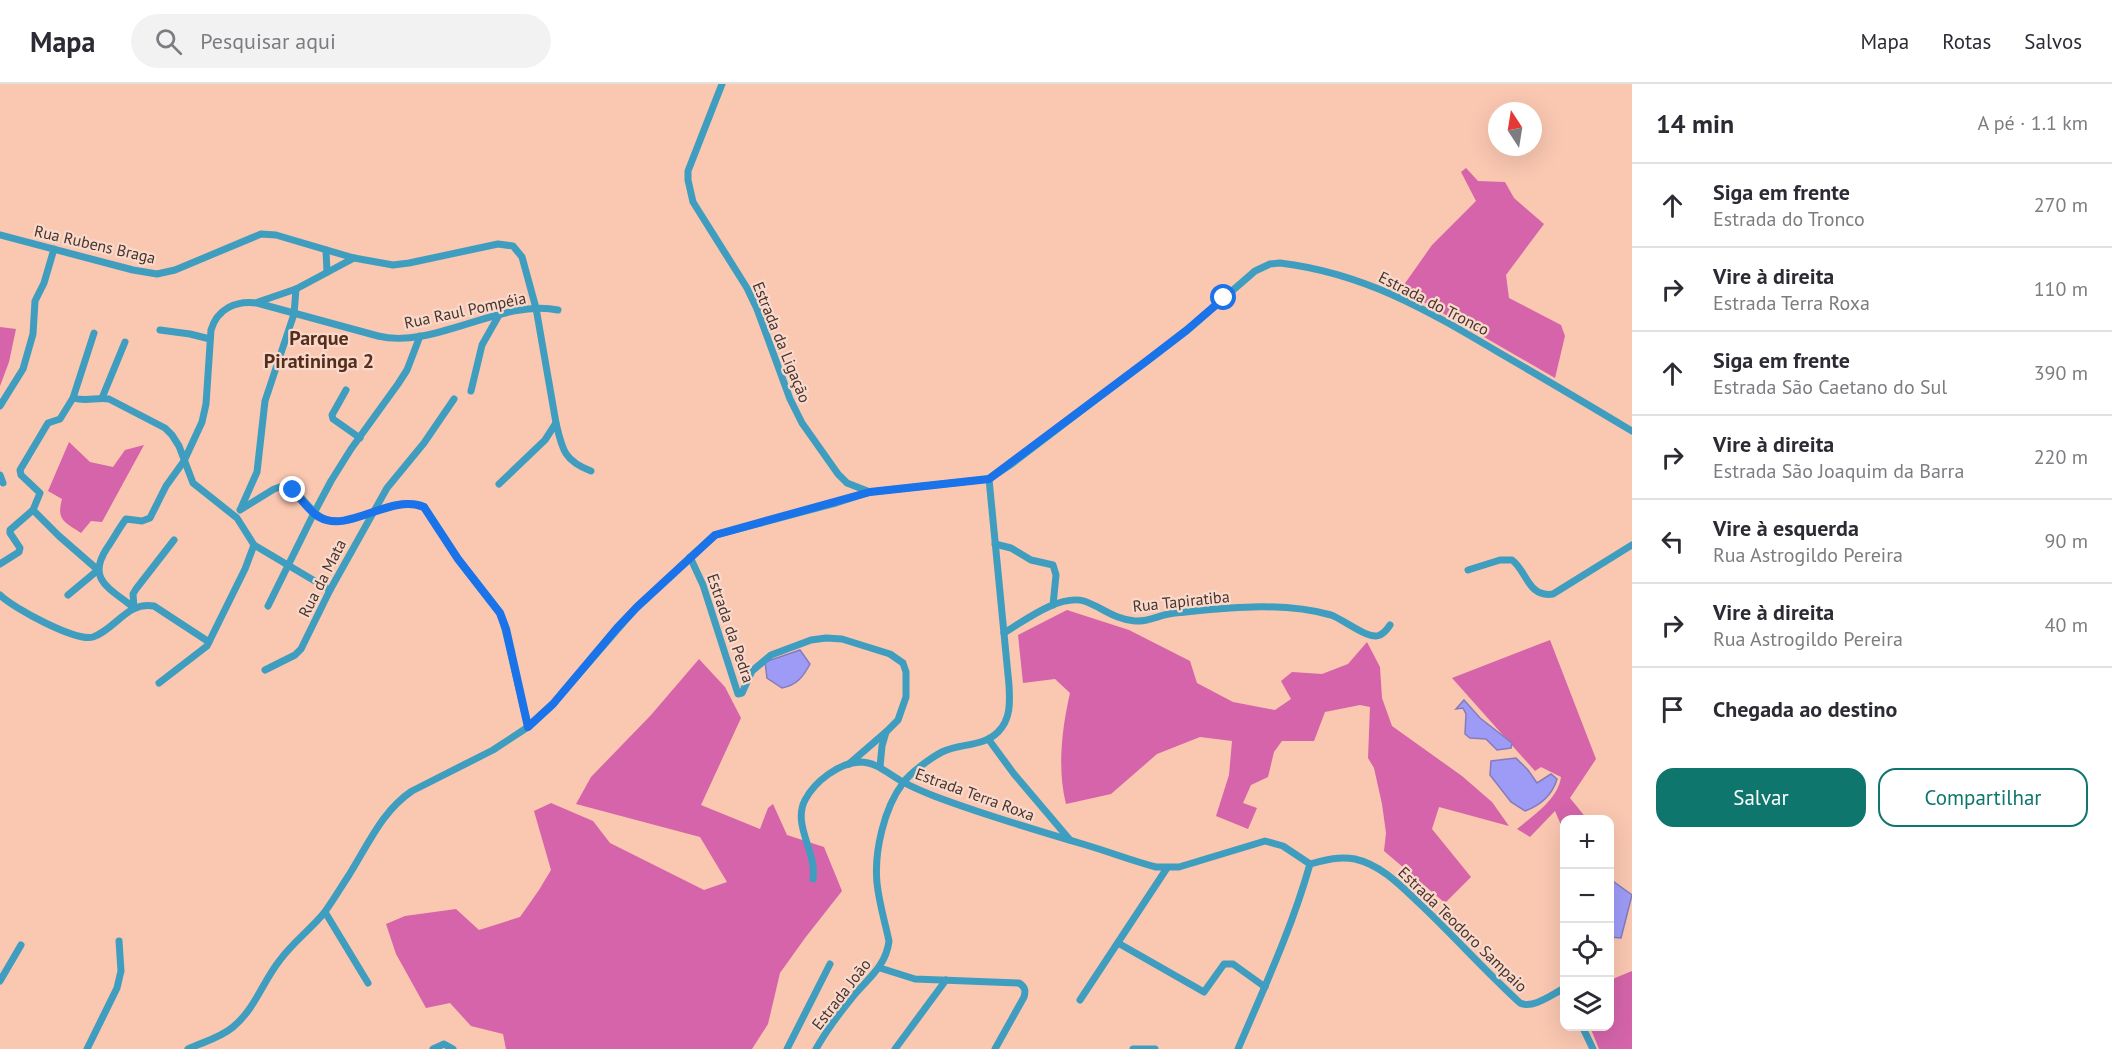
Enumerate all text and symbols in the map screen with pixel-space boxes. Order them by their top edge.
search box [131,14,551,68]
text: Mapa [30,23,95,60]
icon: search [152,25,185,58]
text: Pesquisar aqui [200,27,336,55]
text: Mapa [1860,28,1909,55]
text: Rotas [1942,28,1991,55]
text: Salvos [2024,28,2082,55]
north arrow [1488,102,1542,156]
text: 14 min [1656,107,1734,140]
text: A pé · 1.1 km [1978,110,2088,136]
text: Siga em frente [1713,178,1850,206]
icon: ahead [1656,189,1689,222]
text: 270 m [2034,192,2088,218]
text: Estrada do Tronco [1713,206,1865,232]
street label: Rua Rubens Braga [32,220,158,268]
text: Vire à direita [1713,262,1834,290]
street label: Estrada do Tronco [1375,267,1493,339]
icon: right [1656,273,1689,306]
text: 110 m [2034,276,2088,302]
street label: Estrada da Ligação [749,279,815,405]
route start [1210,284,1236,310]
street label: Rua Raul Pompéia [402,287,528,333]
text: Estrada Terra Roxa [1713,290,1870,316]
district label: Parque Piratininga 2 [264,325,374,374]
text: Siga em frente [1713,346,1850,374]
icon: ahead [1656,357,1689,390]
text: 390 m [2034,360,2088,386]
text: Estrada São Caetano do Sul [1713,374,1947,400]
text: Vire à direita [1713,430,1834,458]
icon: right [1656,441,1689,474]
text: 220 m [2034,444,2088,470]
text: Estrada São Joaquim da Barra [1713,458,1964,484]
route end [279,476,305,502]
text: Vire à esquerda [1713,514,1859,542]
icon: left [1656,525,1689,558]
text: 90 m [2045,528,2088,554]
street label: Rua da Mata [294,536,350,620]
text: Rua Astrogildo Pereira [1713,542,1903,568]
street label: Estrada da Pedra [703,571,759,685]
street label: Rua Tapiratiba [1131,586,1231,616]
text: Vire à direita [1713,598,1834,626]
icon: right [1656,609,1689,642]
text: 40 m [2045,612,2088,638]
text: Rua Astrogildo Pereira [1713,626,1903,652]
icon: arrive [1656,693,1689,726]
text: Chegada ao destino [1713,695,1897,723]
street label: Estrada Terra Roxa [913,763,1037,825]
button: Salvar [1656,768,1866,827]
button: Compartilhar [1878,768,2088,827]
map controls [1560,815,1614,1031]
button: + [1560,815,1614,869]
street label: Estrada Teodoro Sampaio [1394,862,1532,996]
button: − [1560,869,1614,923]
button: locate [1560,923,1614,977]
street label: Estrada João [807,954,875,1034]
button: layers [1560,977,1614,1031]

